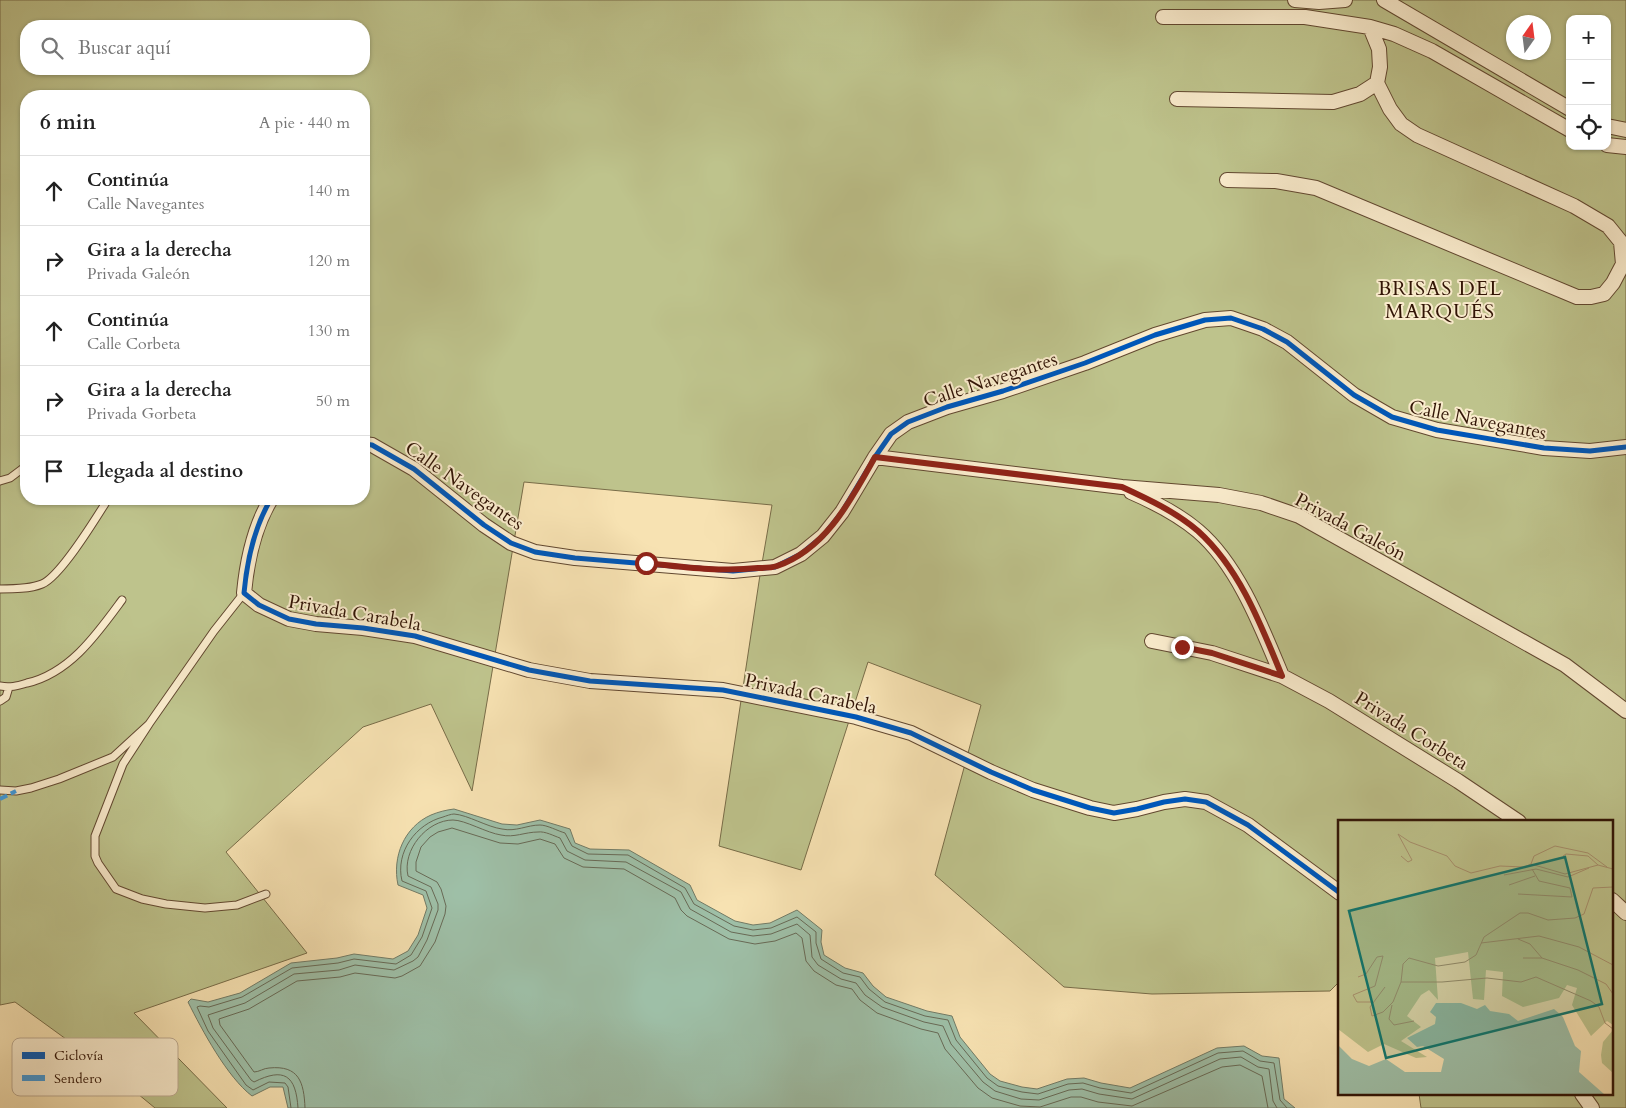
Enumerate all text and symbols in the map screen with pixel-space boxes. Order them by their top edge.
north arrow [1506,15,1551,60]
map controls [1566,15,1611,150]
button: + [1566,15,1611,60]
search box [20,20,370,75]
icon: search [38,34,66,62]
text: Buscar aquí [78,35,171,61]
button: − [1566,60,1611,105]
button: locate [1566,105,1611,150]
text: 6 min [40,108,96,137]
text: A pie · 440 m [259,112,350,134]
text: Continúa [87,167,169,193]
icon: ahead [40,177,68,205]
text: 140 m [308,180,350,202]
text: Calle Navegantes [87,193,204,215]
text: Gira a la derecha [87,237,232,263]
icon: right [40,247,68,275]
text: 120 m [308,250,350,272]
text: Privada Galeón [87,263,190,285]
district label: BRISAS DEL MARQUÉS [1378,275,1502,325]
text: Continúa [87,307,169,333]
icon: ahead [40,317,68,345]
text: 130 m [308,320,350,342]
text: Calle Corbeta [87,333,180,355]
street label: Calle Navegantes [920,346,1061,414]
text: Gira a la derecha [87,377,232,403]
icon: right [40,387,68,415]
text: 50 m [316,390,350,412]
street label: Calle Navegantes [1407,394,1549,446]
text: Privada Gorbeta [87,403,197,425]
street label: Calle Navegantes [400,435,529,536]
icon: arrive [40,457,68,485]
text: Llegada al destino [87,458,243,484]
street label: Privada Galeón [1290,487,1411,567]
route start [635,552,658,575]
street label: Privada Carabela [286,589,423,637]
route end [1171,636,1194,659]
street label: Privada Carabela [742,667,879,721]
street label: Privada Corbeta [1350,686,1473,776]
inset map [1338,820,1614,1096]
legend [12,1038,178,1096]
text: Ciclovía [54,1046,103,1065]
text: Sendero [54,1069,102,1088]

